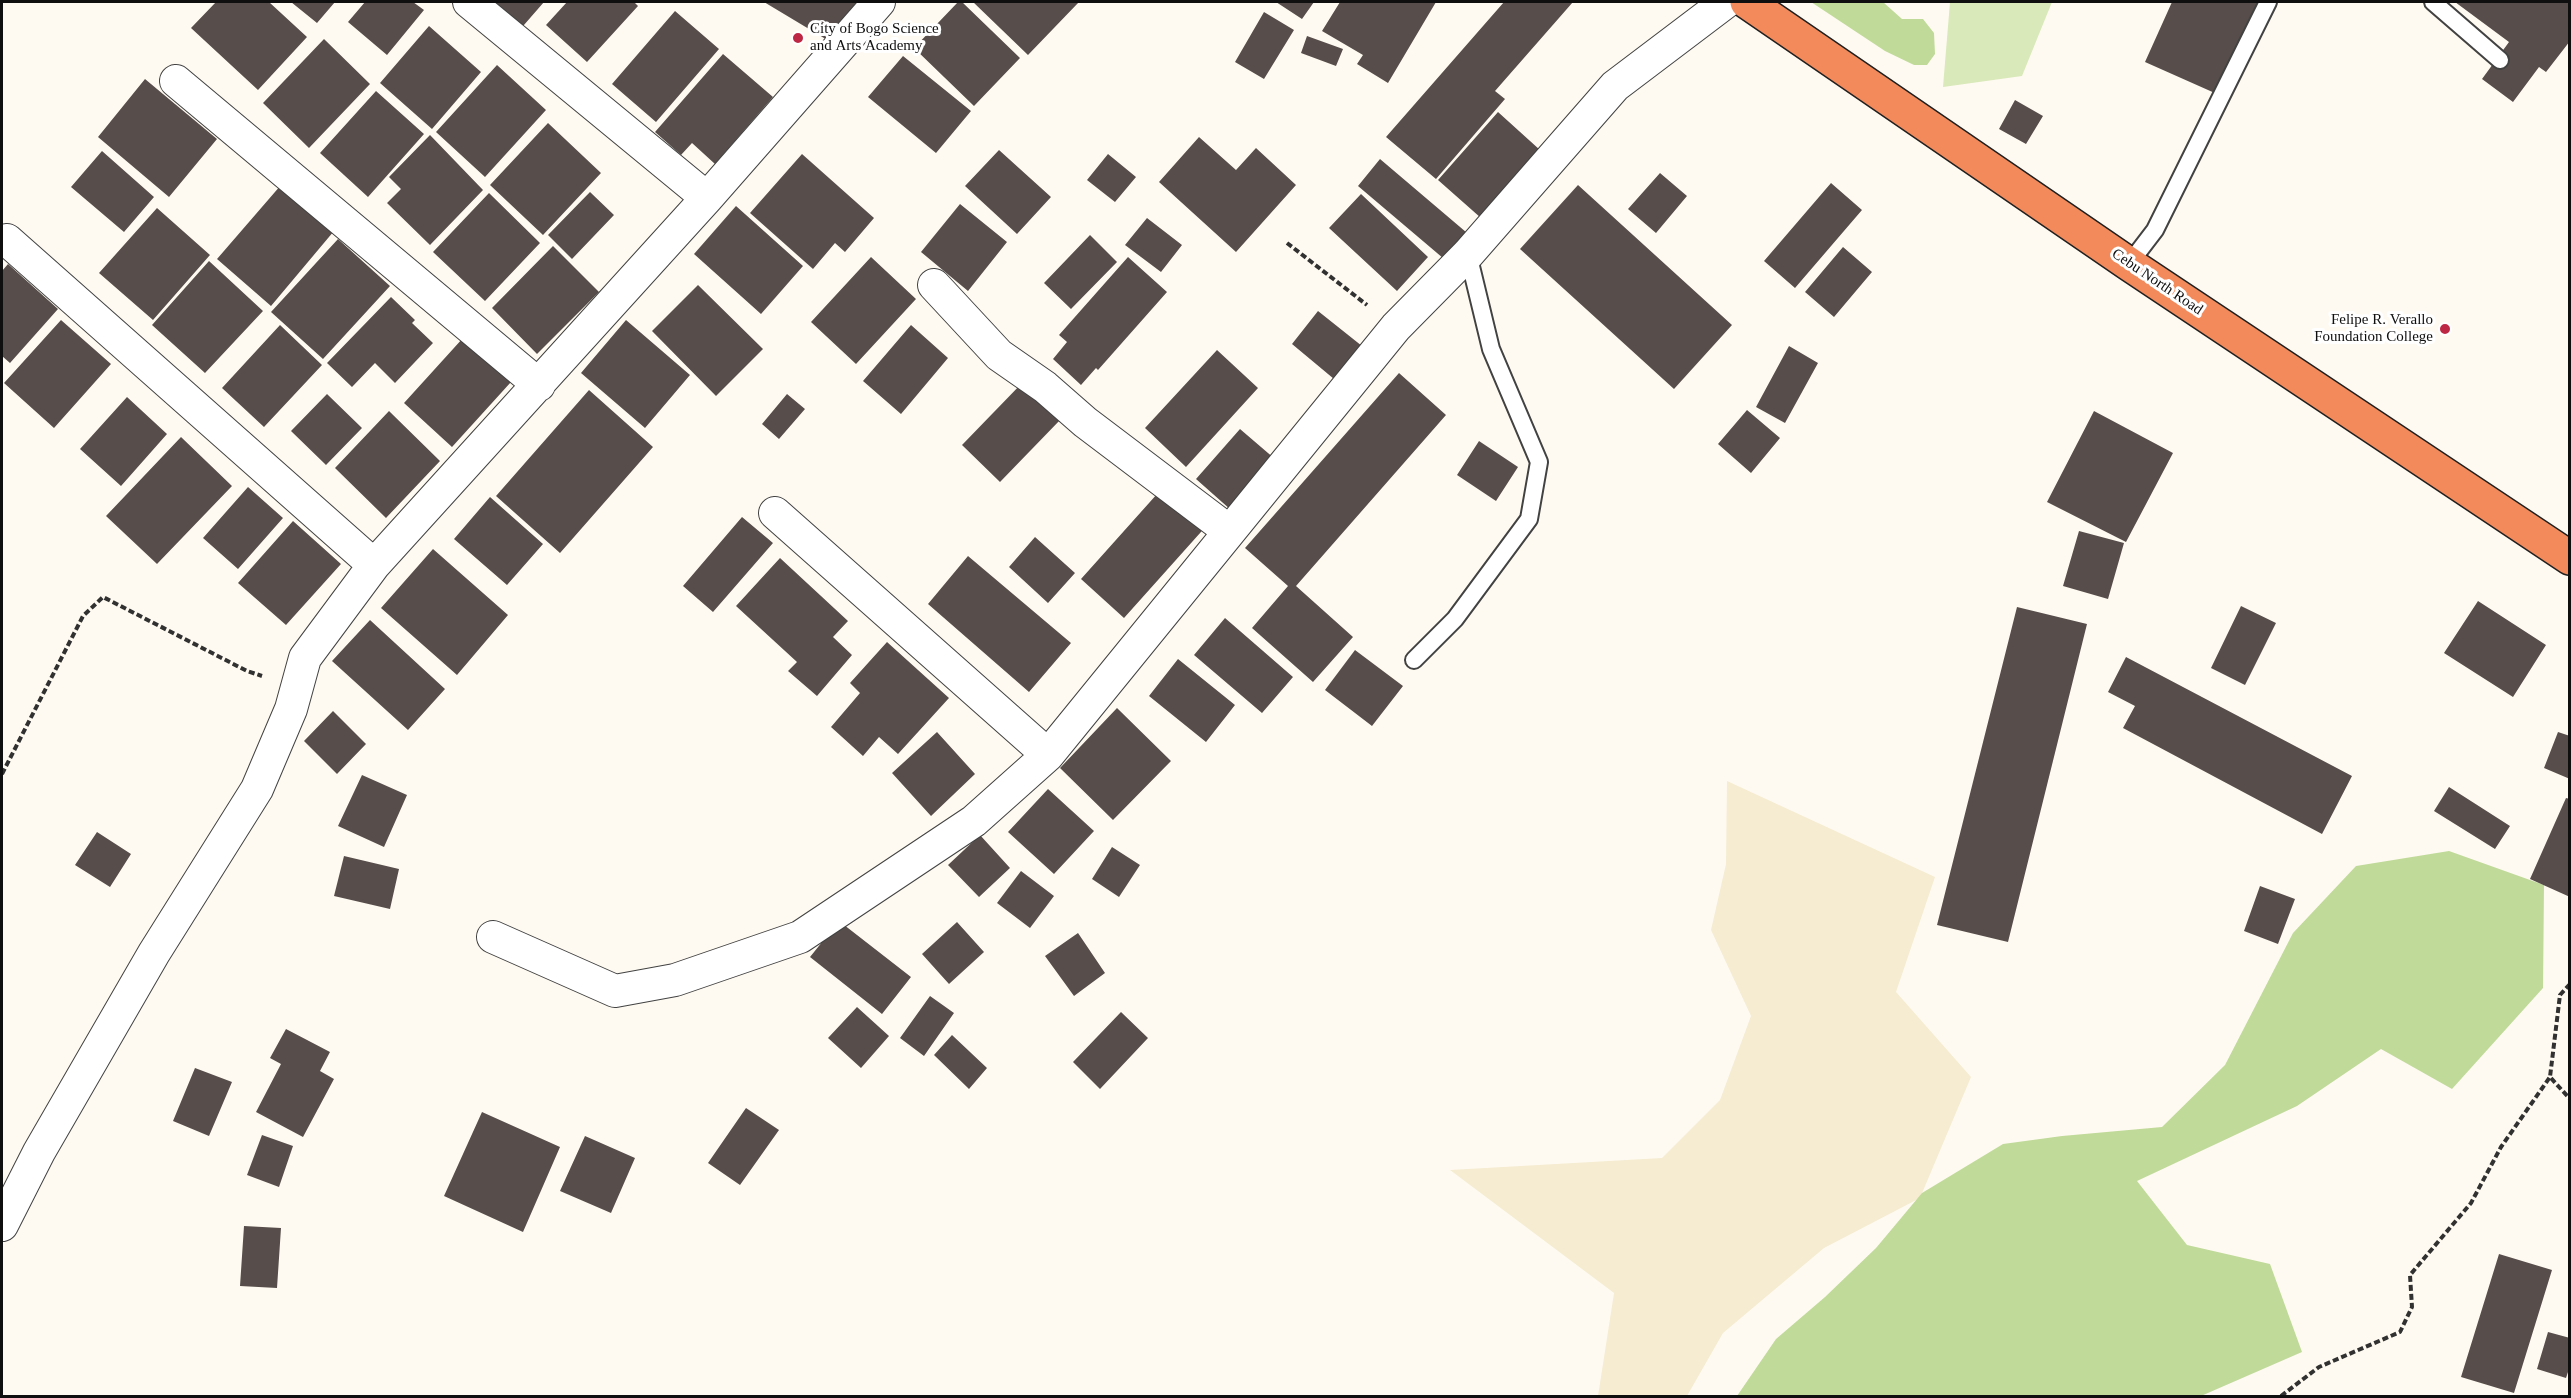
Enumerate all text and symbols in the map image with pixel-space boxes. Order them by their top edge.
place label: City of Bogo Science and Arts Academy [810,20,939,55]
marker: City of Bogo Science and Arts Academy [791,31,805,45]
street label: Cebu North Road [2108,245,2206,319]
place label: Felipe R. Verallo Foundation College [2314,311,2433,346]
marker: Felipe R. Verallo Foundation College [2438,322,2452,336]

